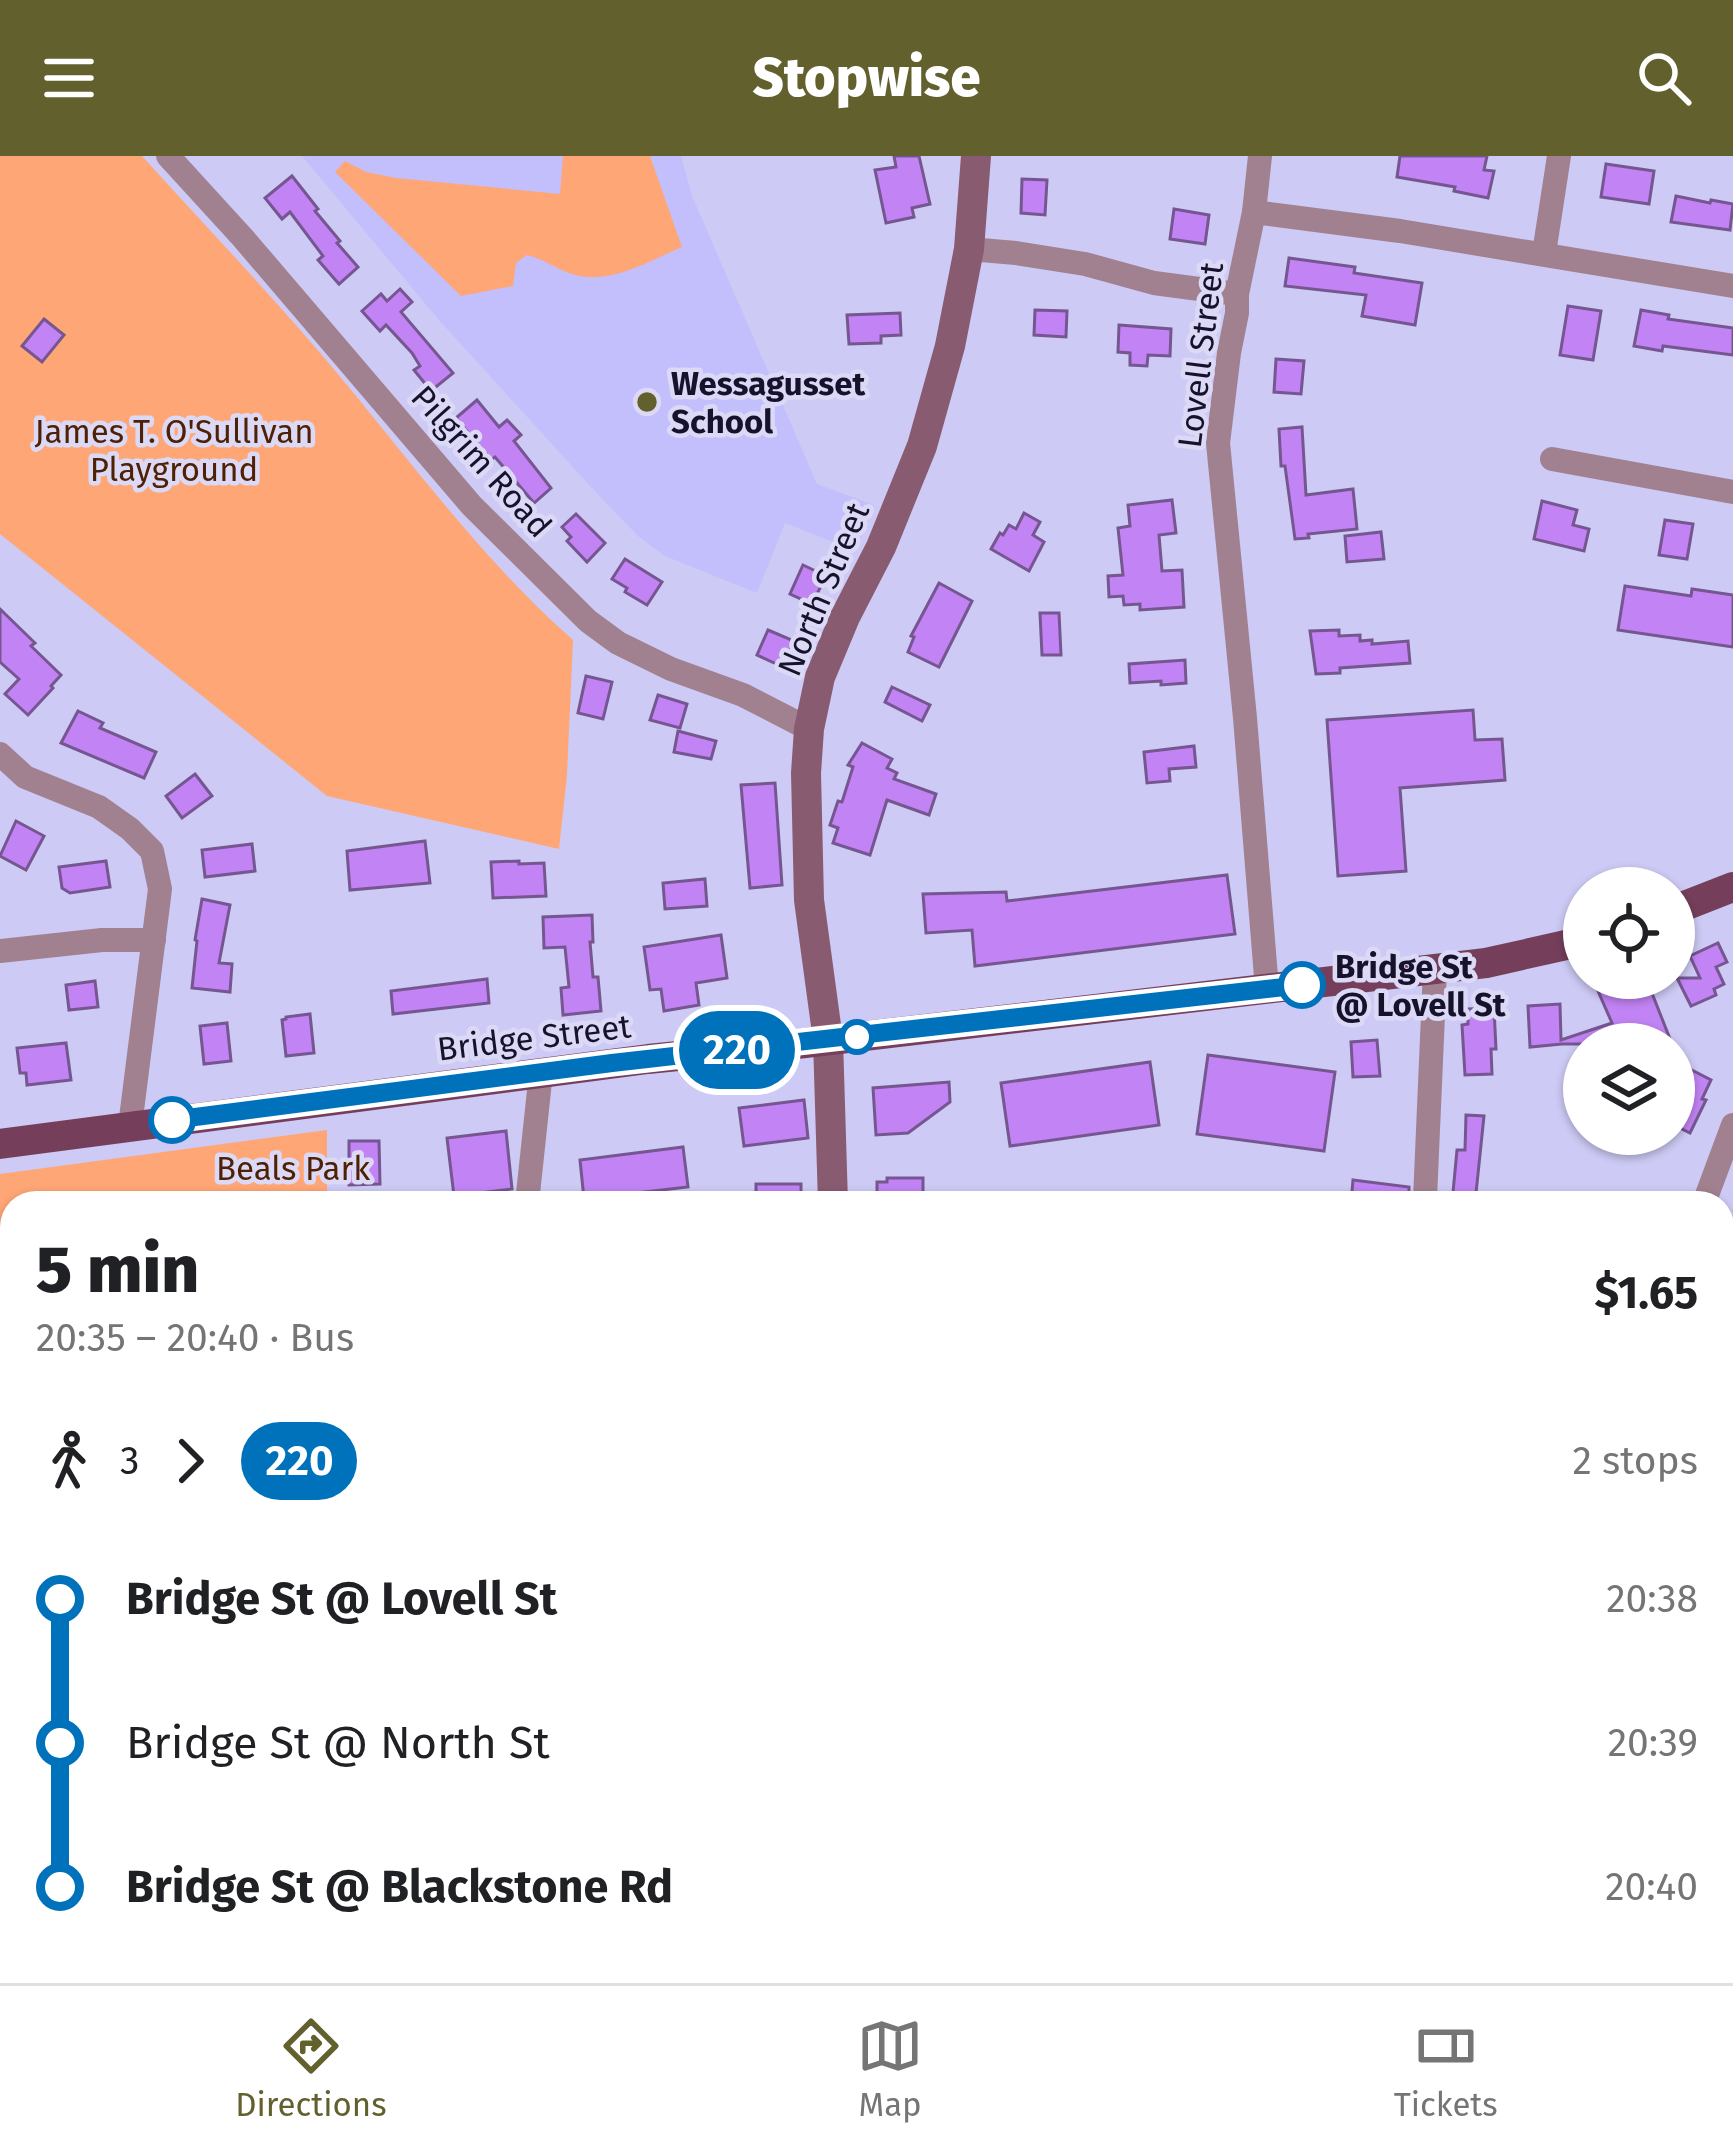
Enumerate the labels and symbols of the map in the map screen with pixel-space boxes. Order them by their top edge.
street label: Lovell Street [1170,260,1232,450]
place label: Wessagusset School [671,364,866,442]
street label: Pilgrim Road [403,378,560,546]
marker: Wessagusset School [634,389,660,415]
park label: James T. O'Sullivan Playground [34,412,314,490]
street label: North Street [770,497,878,682]
place label: Bridge St @ Lovell St [1335,947,1507,1025]
marker: Bridge St @ Lovell St [1280,963,1324,1007]
street label: Bridge Street [435,1006,633,1070]
line badge: 220 [668,1011,806,1089]
unlabelled marker [841,1021,873,1053]
unlabelled marker [150,1098,194,1142]
park label: Beals Park [216,1149,370,1189]

